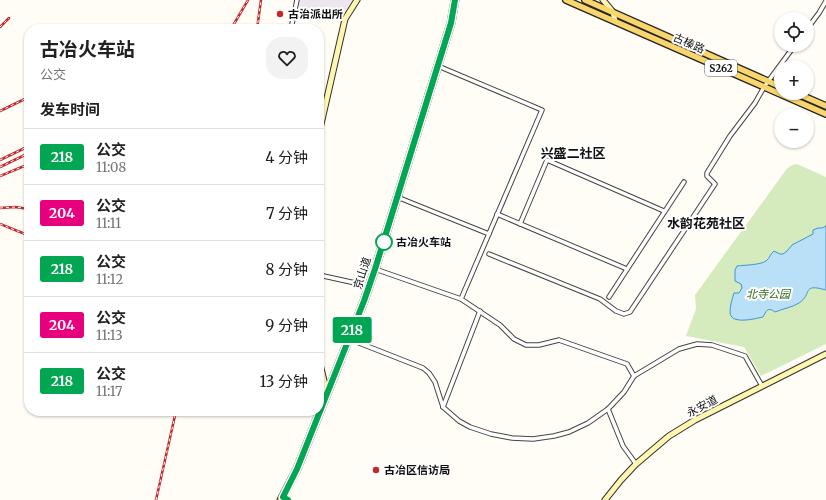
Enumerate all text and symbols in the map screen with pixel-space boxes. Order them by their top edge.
place label: 古治派出所 [288,7,343,21]
marker: 古治派出所 [275,9,285,19]
map controls [774,12,814,148]
button: locate [774,12,814,52]
street label: 古榛路 [671,30,707,56]
text: 古冶火车站 [40,37,135,61]
button: heart [266,37,308,79]
road number: S262 [705,60,737,76]
button: + [774,60,814,100]
text: 公交 [40,66,66,83]
text: 发车时间 [40,100,100,119]
button: − [774,108,814,148]
text: 公交 [96,140,126,159]
district label: 兴盛二社区 [540,145,606,162]
text: 218 [51,148,73,166]
text: 4 分钟 [265,148,308,167]
text: 11:08 [96,159,126,176]
text: 公交 [96,196,126,215]
text: 204 [49,204,75,222]
text: 7 分钟 [266,204,308,223]
text: 11:11 [96,215,121,232]
district label: 水韵花苑社区 [667,215,745,232]
marker: 古冶火车站 [375,233,393,251]
place label: 古冶火车站 [396,235,451,249]
text: 公交 [96,252,126,271]
street label: 京山道 [350,255,374,291]
text: 218 [51,260,73,278]
text: 8 分钟 [266,260,308,279]
text: 11:12 [96,271,123,288]
park label: 北寺公园 [746,287,792,301]
text: 公交 [96,308,126,327]
text: 204 [49,316,75,334]
text: 9 分钟 [265,316,308,335]
line badge: 218 [329,317,375,343]
text: 218 [341,321,363,339]
text: 11:13 [96,327,123,344]
text: 公交 [96,364,126,383]
text: 218 [51,372,73,390]
text: 13 分钟 [260,372,308,391]
text: 11:17 [96,383,122,400]
street label: 永安道 [684,392,720,420]
place label: 古冶区信访局 [384,463,450,477]
marker: 古冶区信访局 [371,465,381,475]

